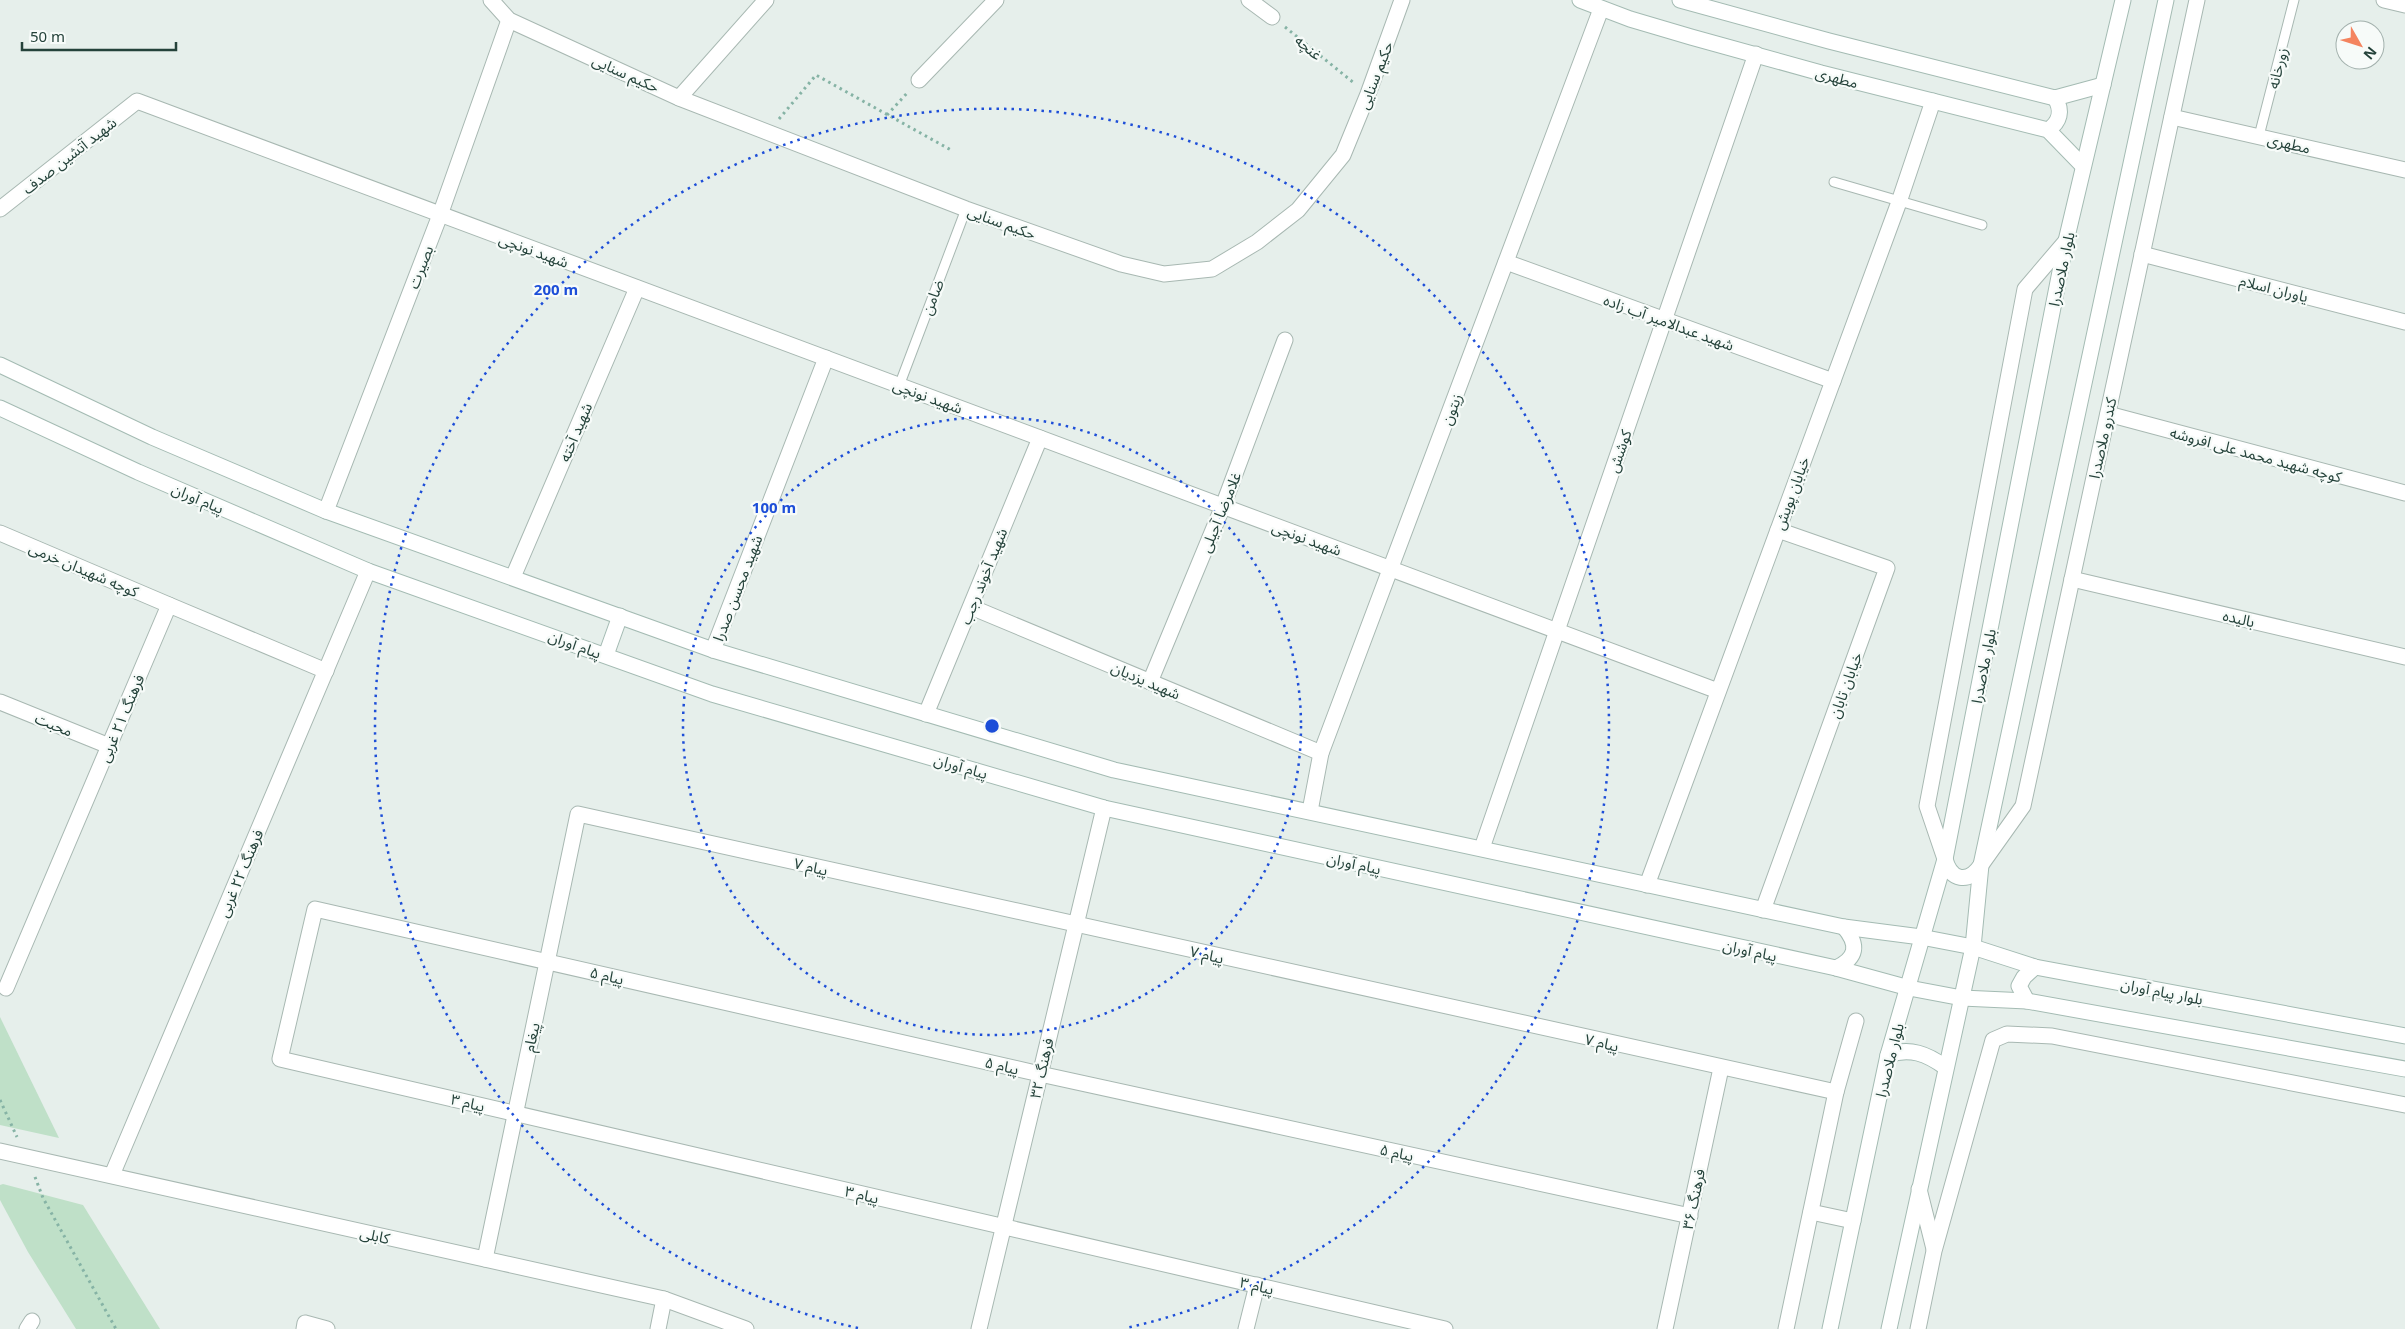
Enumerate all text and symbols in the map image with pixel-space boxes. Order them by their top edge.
scale bar [22,20,176,52]
north arrow [2335,20,2385,70]
text: 50 m [30,26,65,46]
street label: غنچه [1291,30,1327,65]
street label: حکیم سنایی [1353,38,1399,113]
text: N [2360,43,2381,64]
street label: زورخانه [2262,45,2292,91]
street label: حکیم سنایی [589,49,663,99]
street label: مطهری [1813,62,1861,92]
street label: شهید آتشین صدف [18,112,120,198]
street label: مطهری [2266,128,2312,158]
street label: حکیم سنایی [964,200,1039,246]
street label: شهید نونچی [496,228,572,273]
street label: بلوار ملاصدرا [2043,230,2079,308]
street label: بصیرت [403,243,437,291]
street label: یاوران اسلام [2237,270,2310,308]
street label: ضامن [916,276,948,318]
text: 200 m [534,279,578,299]
street label: شهید عبدالامیر آب زاده [1601,289,1737,355]
street label: شهید نونچی [890,374,966,419]
street label: زیتون [1436,390,1466,428]
street label: کندرو ملاصدرا [2084,395,2121,480]
street label: شهید آخته [554,399,596,464]
street label: کوچه شهید محمد علی افروشه [2168,421,2345,488]
street label: کوشش [1602,426,1636,475]
street label: خیابان پویش [1769,454,1815,533]
street label: غلامرضا آجیلی [1195,468,1245,555]
street label: پیام آوران [168,478,227,520]
text: 100 m [752,497,796,517]
street label: شهید نونچی [1269,516,1345,561]
street label: شهید آخوند رجب [955,525,1012,627]
street label: شهید محسن صدرا [708,532,767,644]
street label: کوچه شهیدان خرمی [26,537,143,602]
street label: بالیده [2221,605,2257,631]
street label: پیام آوران [545,625,604,665]
street label: بلوار ملاصدرا [1966,627,2000,705]
street label: خیابان تابان [1824,649,1866,721]
street label: شهید یزدیان [1108,657,1184,704]
street label: فرهنگ ۲۱ غربی [94,671,149,765]
street label: محبت [32,707,76,741]
centre of rings [983,717,1001,735]
street label: پیام آوران [931,749,990,785]
street label: فرهنگ ۲۲ غربی [213,826,268,920]
street label: پیام آوران [1325,848,1383,880]
street label: پیام ۷ [792,852,830,882]
street label: پیام آوران [1721,935,1779,967]
street label: پیام ۷ [1188,940,1226,970]
street label: پیام ۵ [588,961,626,991]
street label: بلوار پیام آوران [2119,973,2205,1011]
street label: پیغام [518,1020,546,1054]
street label: بلوار ملاصدرا [1870,1021,1908,1099]
street label: پیام ۷ [1583,1028,1621,1058]
street label: فرهنگ ۳۲ [1024,1036,1058,1100]
street label: پیام ۵ [983,1051,1021,1081]
street label: پیام ۳ [449,1088,487,1118]
street label: پیام ۵ [1378,1139,1416,1167]
street label: فرهنگ ۳۶ [1677,1167,1709,1231]
street label: پیام ۳ [843,1180,881,1210]
street label: کابلی [358,1222,393,1248]
street label: پیام ۳ [1238,1271,1276,1301]

